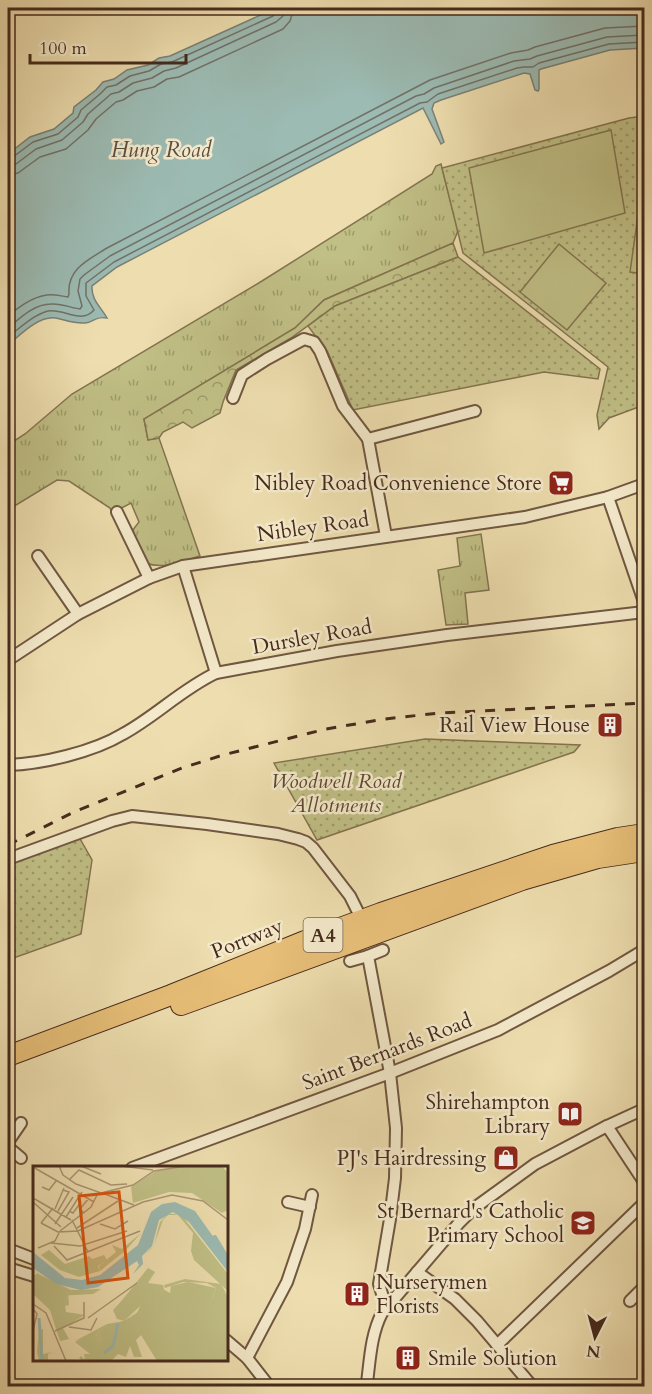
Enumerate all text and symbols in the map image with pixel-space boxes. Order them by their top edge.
scale bar [30,27,186,65]
text: 100 m [39,36,87,61]
water label: Hung Road [111,135,213,165]
supermarket icon: Nibley Road Convenience Store [546,468,576,498]
place label: Nibley Road Convenience Store [254,469,542,498]
street label: Nibley Road [255,505,371,549]
street label: Dursley Road [250,612,374,662]
building icon: Rail View House [595,710,625,740]
place label: Rail View House [439,711,590,740]
park label: Woodwell Road Allotments [271,767,402,820]
street label: Portway [207,911,287,967]
road number: A4 [304,918,342,952]
street label: Saint Bernards Road [298,1006,476,1098]
place label: Shirehampton Library [425,1088,550,1141]
library icon: Shirehampton Library [555,1099,585,1129]
shop icon: PJ's Hairdressing [491,1143,521,1173]
place label: PJ's Hairdressing [337,1144,486,1173]
inset map [33,1166,228,1361]
place label: St Bernard's Catholic Primary School [377,1197,564,1250]
school or university icon: St Bernard's Catholic Primary School [568,1208,598,1238]
place label: Nurserymen Florists [376,1268,488,1321]
building icon: Nurserymen Florists [342,1279,372,1309]
north arrow [565,1307,625,1367]
text: N [585,1339,602,1363]
building icon: Smile Solution [393,1343,423,1373]
place label: Smile Solution [428,1344,557,1373]

